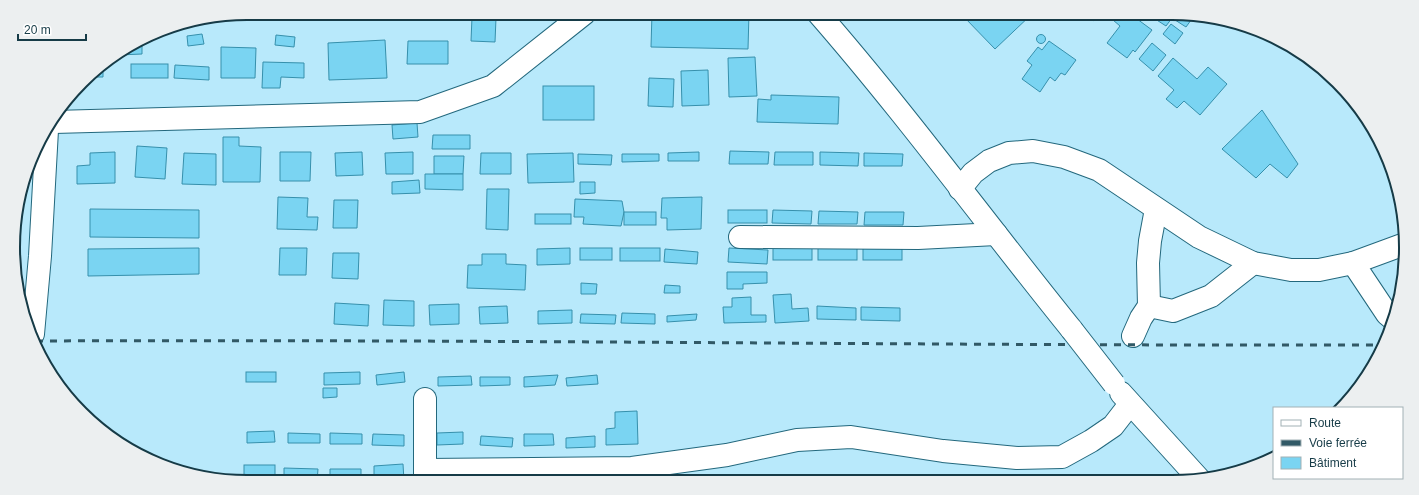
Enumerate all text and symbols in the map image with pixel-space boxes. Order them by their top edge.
scale bar [18,16,86,42]
text: 20 m [24,23,51,37]
legend [1273,407,1403,479]
text: Route [1309,416,1341,430]
text: Voie ferrée [1309,436,1367,450]
text: Bâtiment [1309,456,1357,470]

